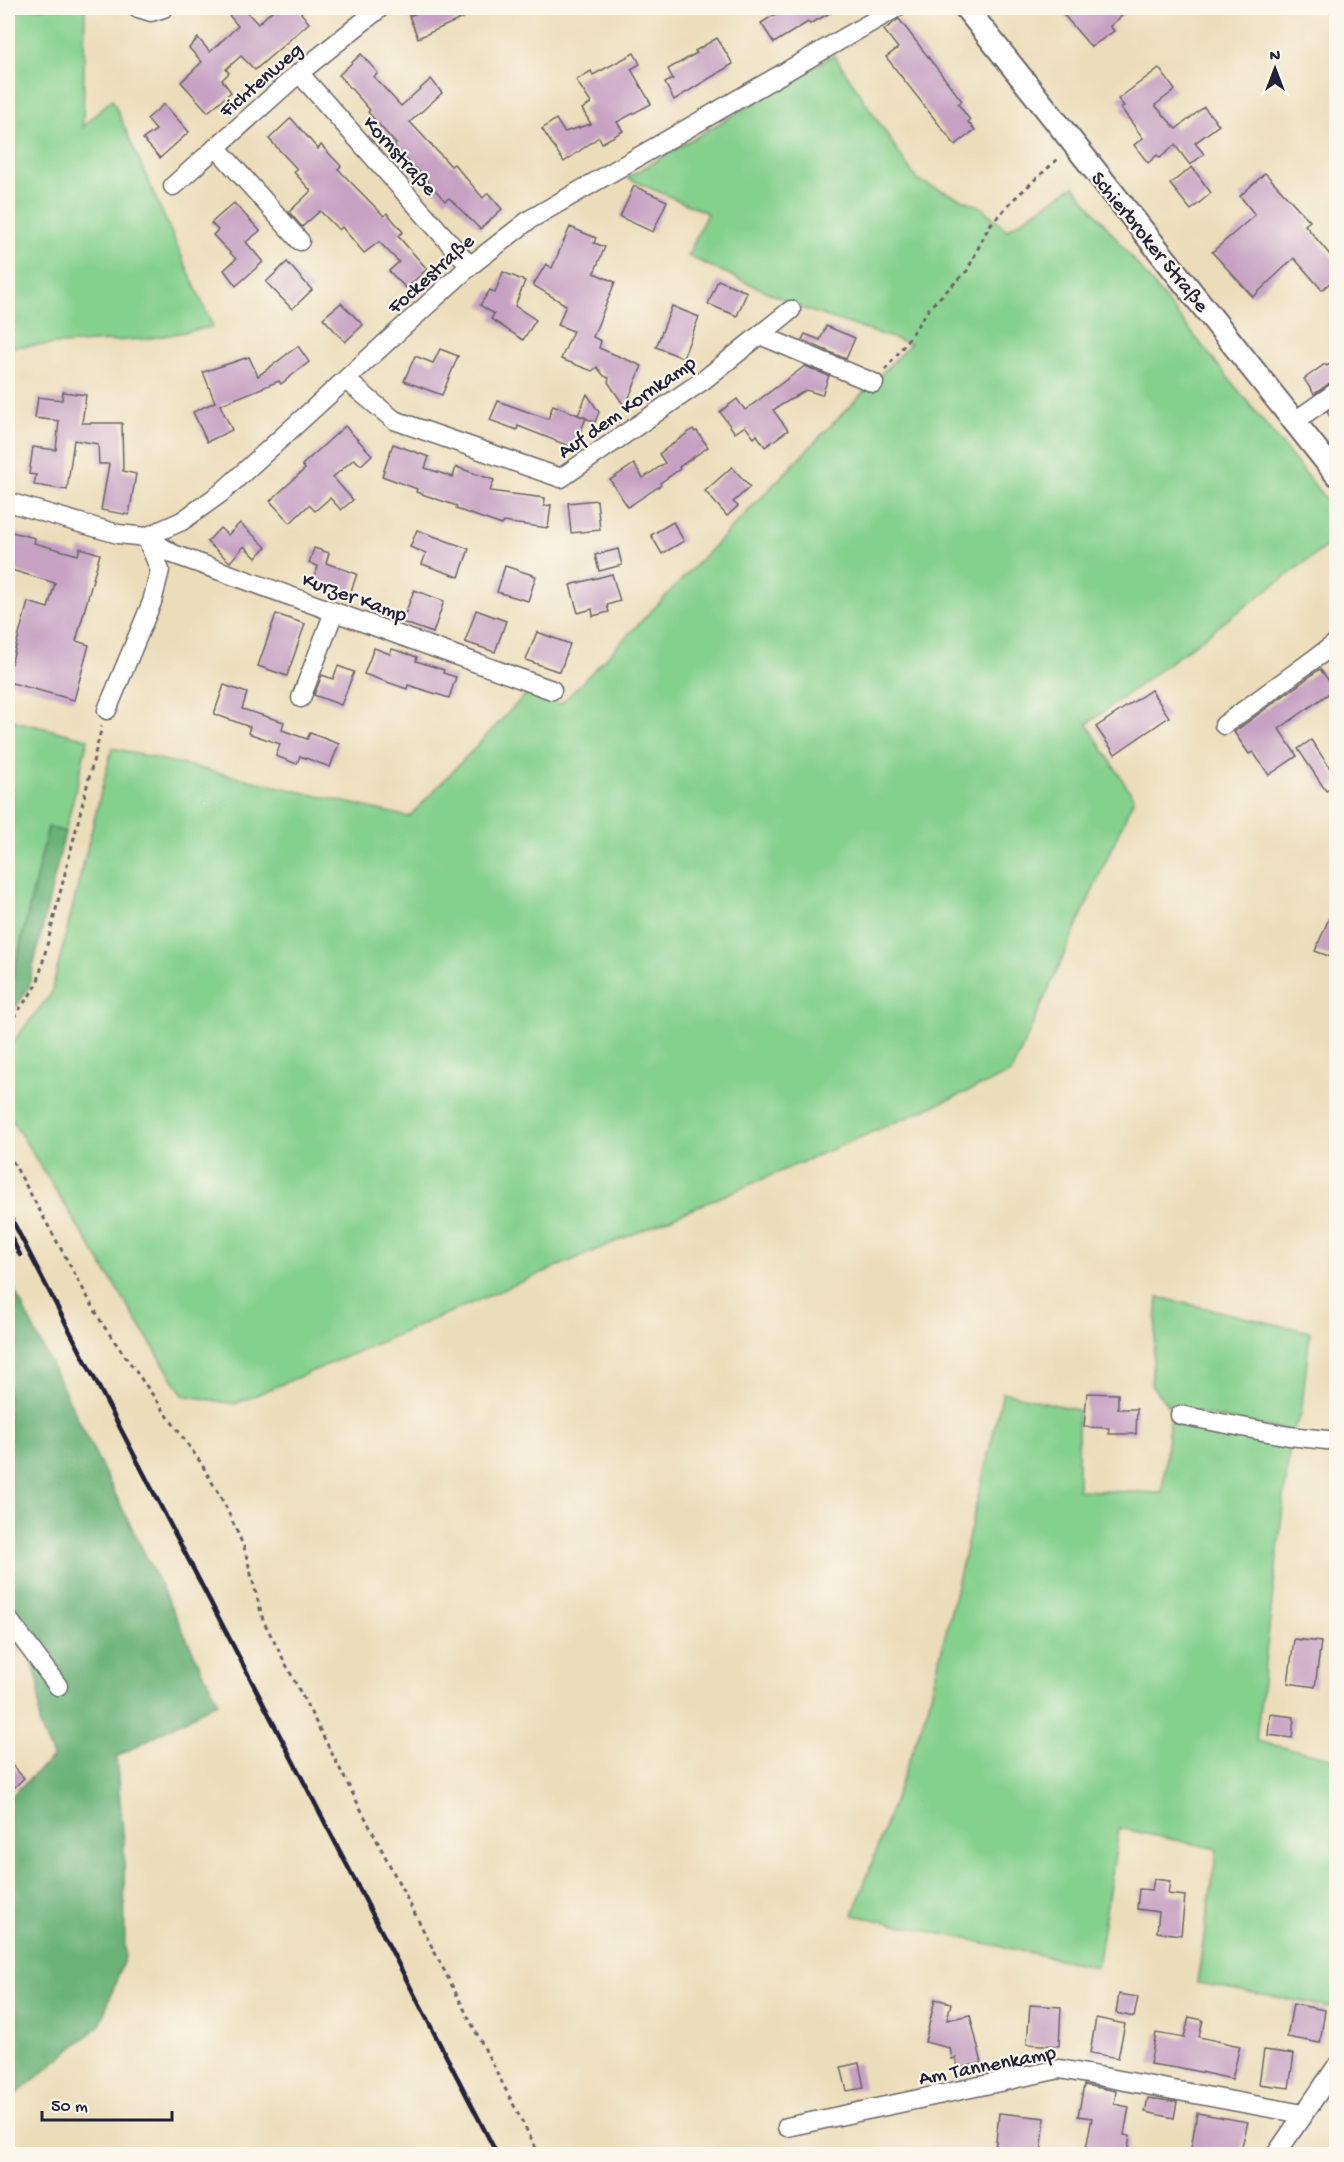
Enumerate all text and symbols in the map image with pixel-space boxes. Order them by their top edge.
street label: Fichtenweg [215,39,309,125]
north arrow [1245,39,1305,99]
text: N [1270,48,1281,67]
street label: Kornstraße [356,112,442,203]
street label: Schierbroker Straße [1084,168,1213,320]
street label: Fockestraße [383,229,482,322]
street label: Auf dem Kornkamp [554,352,702,466]
street label: Kurzer Kamp [298,569,410,630]
street label: Am Tannenkamp [917,2042,1059,2093]
scale bar [42,2084,172,2122]
text: 50 m [51,2097,88,2118]

